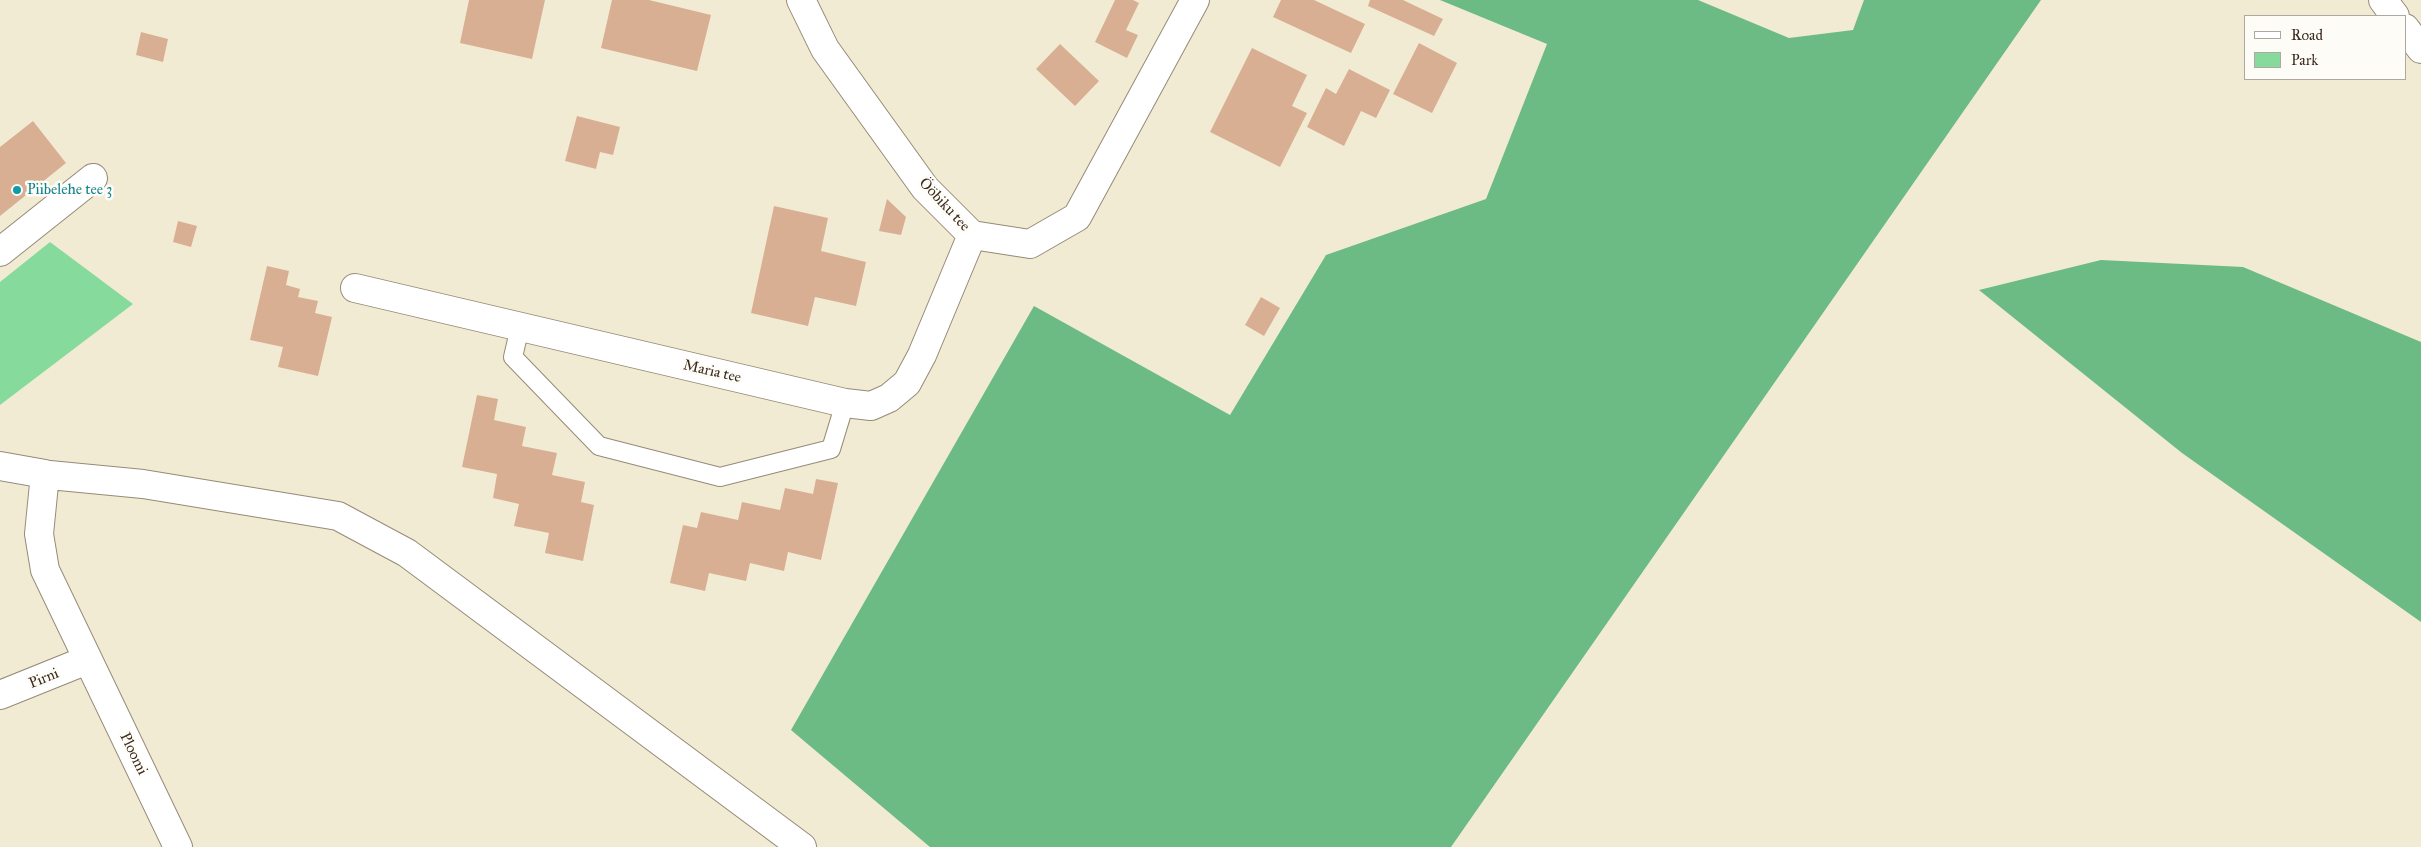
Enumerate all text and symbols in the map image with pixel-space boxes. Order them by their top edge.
legend [2244,15,2406,80]
text: Road [2291,26,2323,44]
text: Park [2291,51,2318,69]
street label: Ööbiku tee [915,175,973,235]
place label: Piibelehe tee 3 [27,181,112,199]
marker: Piibelehe tee 3 [11,184,23,196]
street label: Maria tee [681,357,743,387]
street label: Pirni [26,665,62,693]
street label: Ploomi [115,730,151,778]

